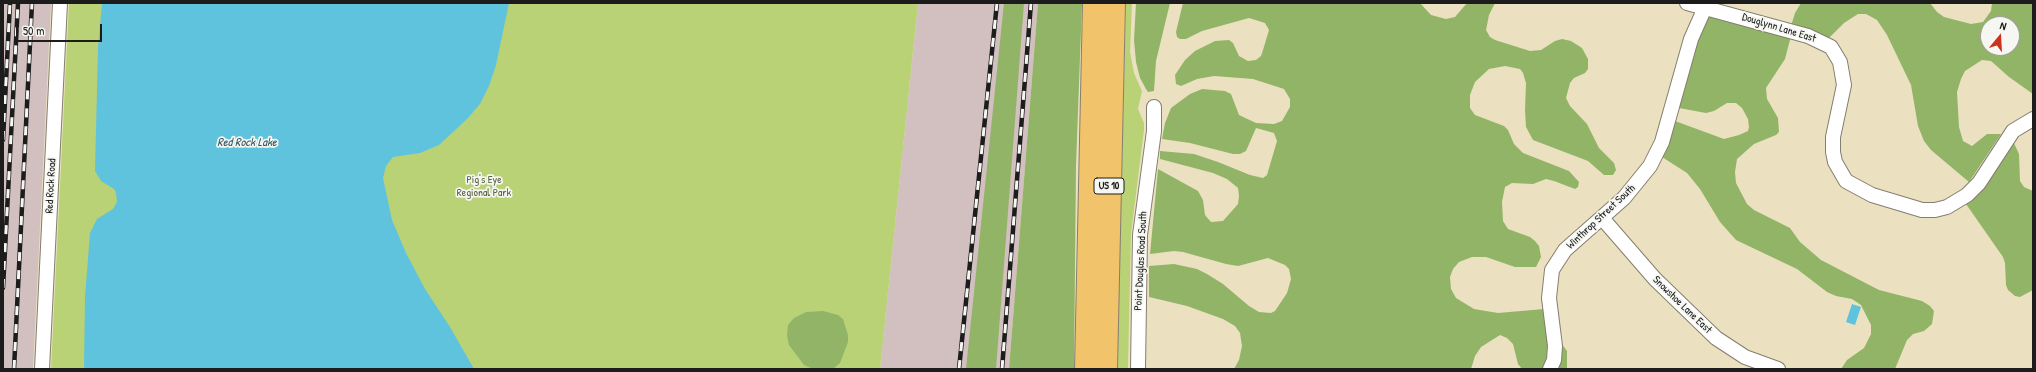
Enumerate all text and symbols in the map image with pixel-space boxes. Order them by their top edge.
street label: Douglynn Lane East [1740,11,1818,45]
scale bar [18,16,104,42]
north arrow [1980,16,2020,56]
text: N [1998,18,2008,33]
text: 50 m [23,22,44,39]
water label: Red Rock Lake [217,136,277,150]
street label: Red Rock Road [43,158,59,214]
park label: Pig's Eye Regional Park [457,173,511,199]
road number: US 10 [1094,178,1124,194]
street label: Winthrop Street South [1564,182,1638,252]
street label: Point Douglas Road South [1132,211,1150,311]
street label: Snowshoe Lane East [1650,273,1714,337]

